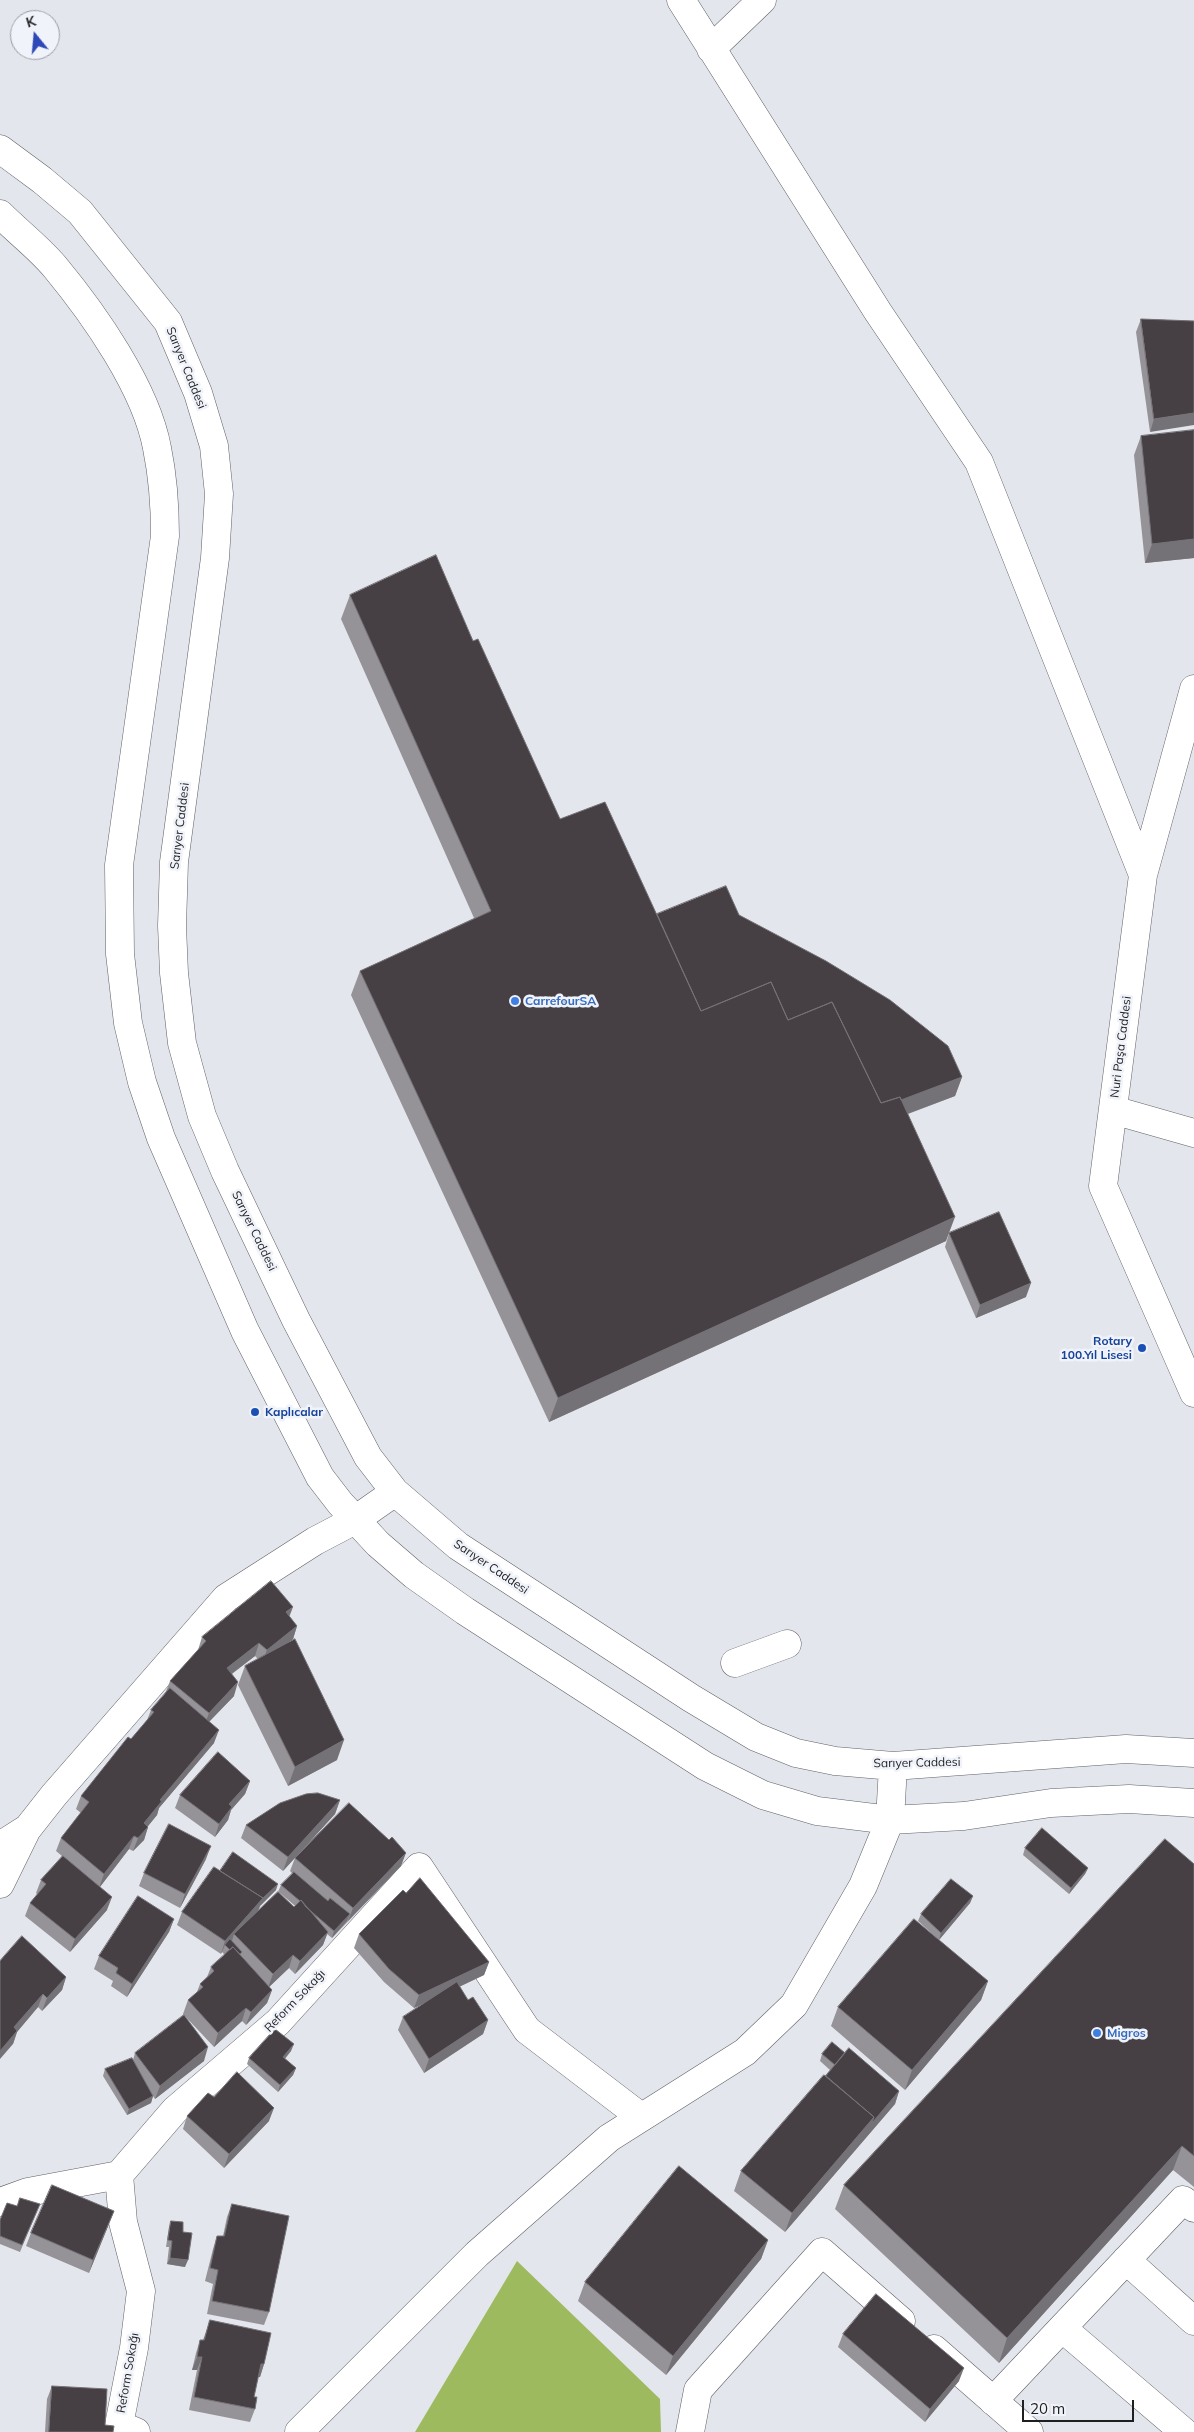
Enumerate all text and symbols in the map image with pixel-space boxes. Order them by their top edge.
north arrow [10,10,60,60]
text: K [24,12,38,32]
street label: Sarıyer Caddesi [163,325,209,411]
street label: Sarıyer Caddesi [168,782,192,870]
place label: CarrefourSA [525,994,596,1008]
marker: CarrefourSA [509,995,521,1007]
street label: Nuri Paşa Caddesi [1108,995,1134,1099]
street label: Sarıyer Caddesi [228,1189,280,1273]
place label: Rotary 100.Yıl Lisesi [1060,1334,1132,1362]
marker: Rotary 100.Yıl Lisesi [1136,1342,1148,1354]
place label: Kaplıcalar [265,1405,323,1419]
marker: Kaplıcalar [249,1406,261,1418]
street label: Sarıyer Caddesi [451,1537,531,1597]
street label: Sarıyer Caddesi [873,1755,961,1771]
street label: Reform Sokağı [262,1967,328,2035]
place label: Migros [1107,2026,1146,2040]
marker: Migros [1091,2027,1103,2039]
street label: Reform Sokağı [114,2332,142,2414]
scale bar [1024,2390,1136,2422]
text: 20 m [1030,2399,1065,2418]

